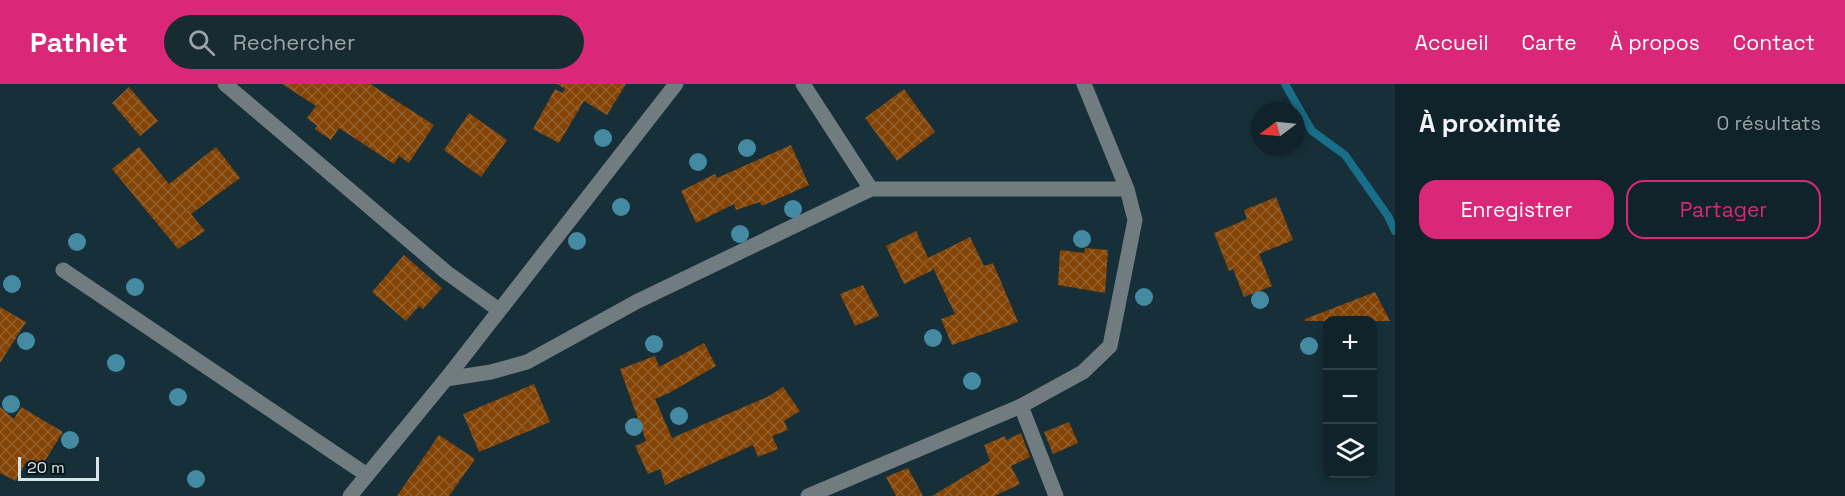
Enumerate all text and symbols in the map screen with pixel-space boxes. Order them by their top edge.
search box [164,15,584,69]
text: Pathlet [30,24,128,60]
icon: search [185,26,218,59]
text: Rechercher [233,28,355,56]
text: Accueil [1415,29,1489,56]
text: Carte [1522,29,1577,56]
text: À propos [1610,29,1700,56]
text: Contact [1733,29,1815,56]
north arrow [1251,102,1305,156]
text: À proximité [1419,106,1561,140]
text: 0 résultats [1717,110,1821,136]
button: Enregistrer [1419,180,1614,239]
button: Partager [1626,180,1821,239]
map controls [1323,316,1377,478]
button: + [1323,316,1377,370]
button: − [1323,370,1377,424]
button: layers [1323,424,1377,478]
scale bar [18,454,99,482]
text: 20 m [27,457,65,478]

